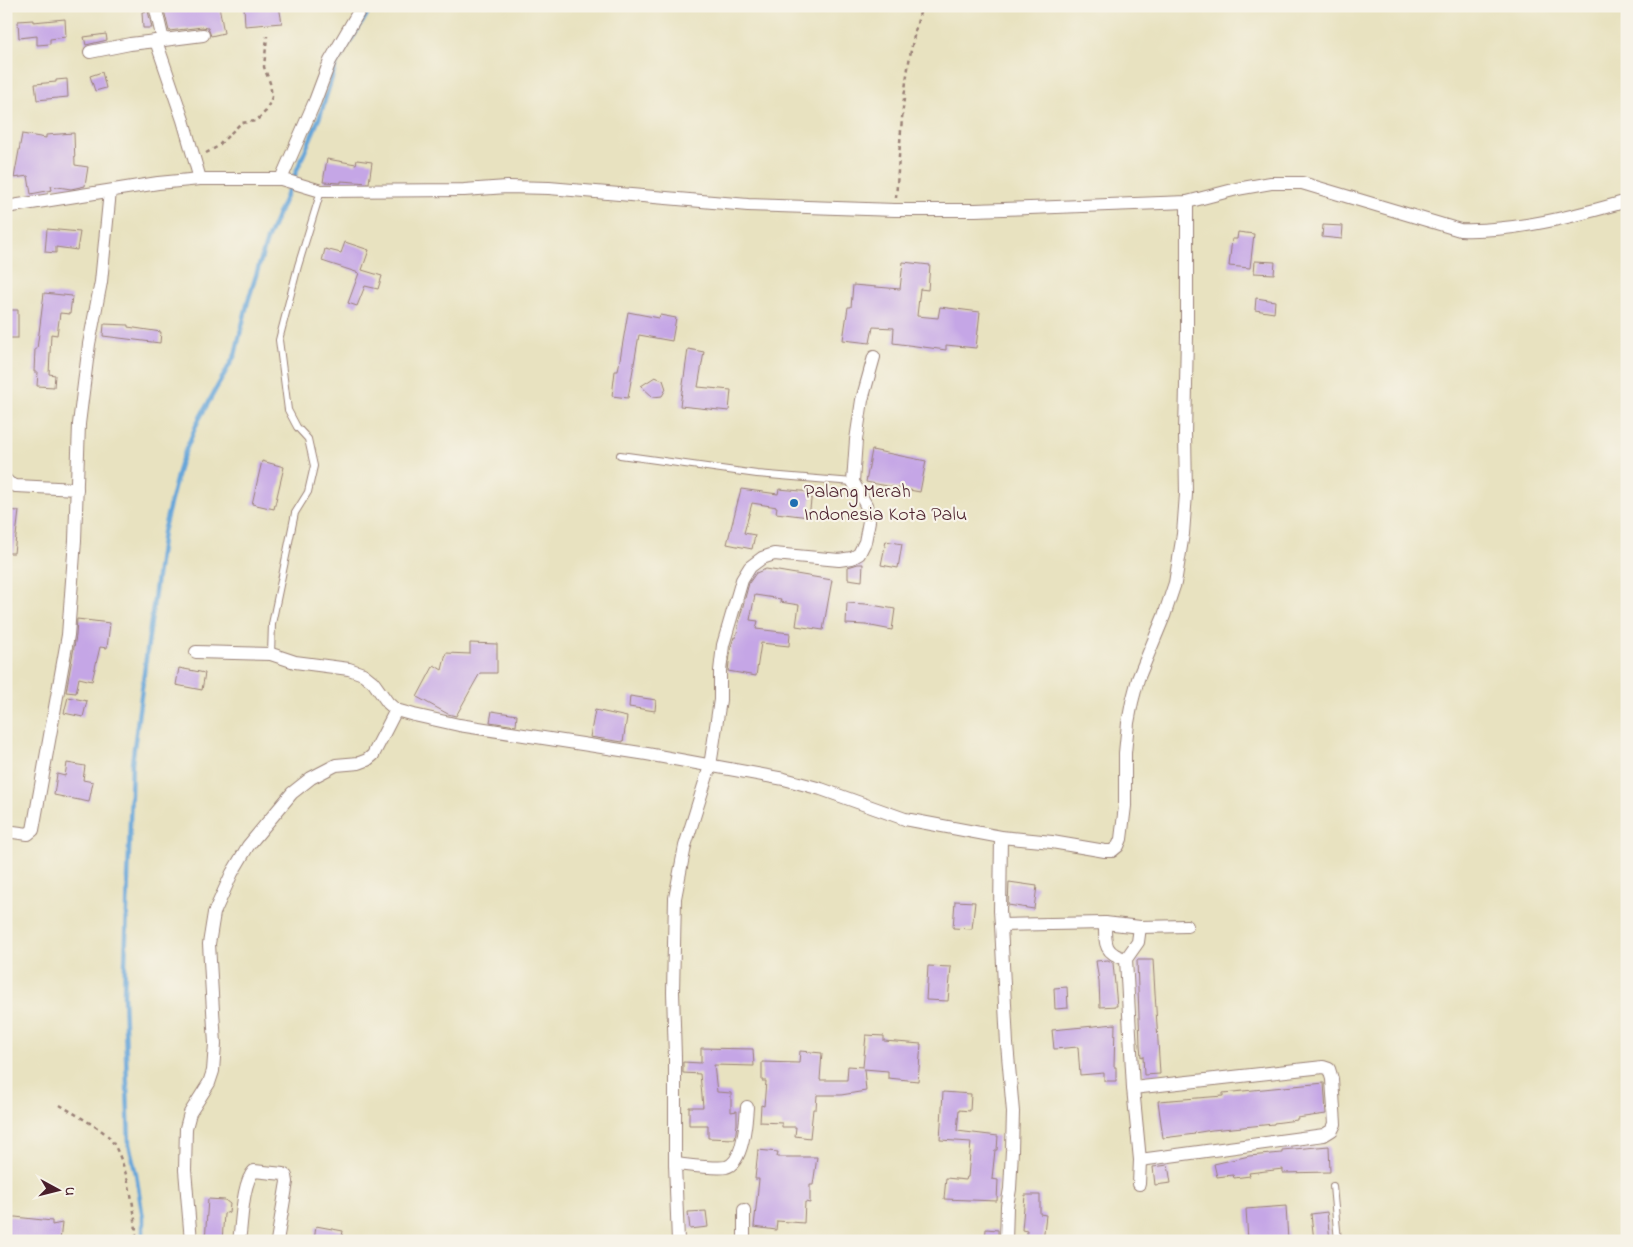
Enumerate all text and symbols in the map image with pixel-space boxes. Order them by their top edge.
place label: Palang Merah Indonesia Kota Palu [804,478,967,530]
marker: Palang Merah Indonesia Kota Palu [788,497,800,509]
north arrow [32,1164,82,1214]
text: U [58,1186,80,1197]

